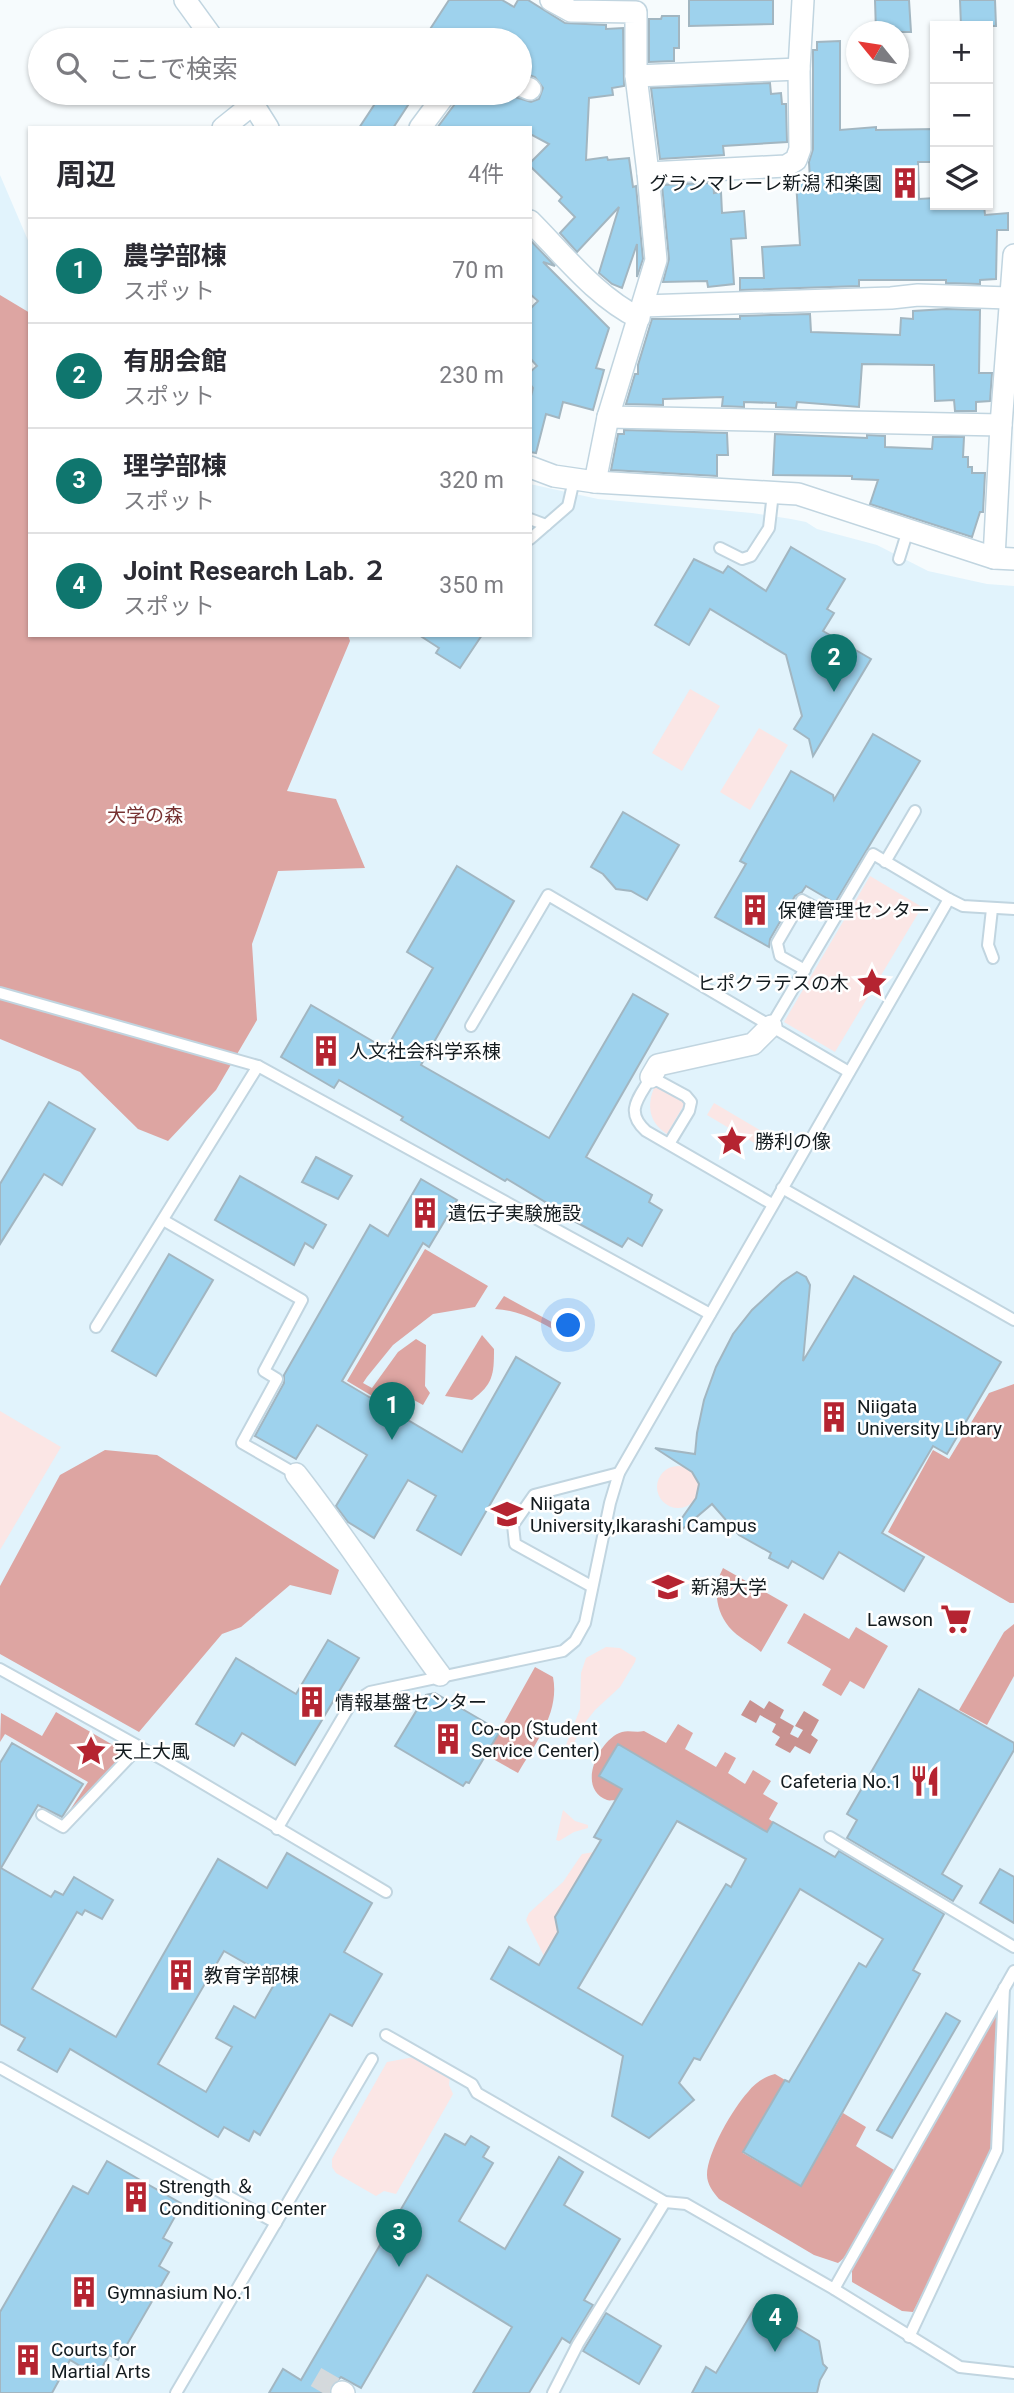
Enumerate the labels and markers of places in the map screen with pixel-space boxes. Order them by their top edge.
building icon: グランマレーレ新潟 和楽園 [888,166,922,200]
place label: グランマレーレ新潟 和楽園 [649,172,882,195]
pin: 2 [811,634,857,692]
building icon: 保健管理センター [738,893,772,927]
place label: 保健管理センター [778,899,930,922]
place icon: ヒポクラテスの木 [855,966,889,1000]
place label: ヒポクラテスの木 [697,972,849,995]
building icon: 人文社会科学系棟 [309,1034,343,1068]
place label: 人文社会科学系棟 [349,1040,501,1063]
place icon: 勝利の像 [715,1124,749,1158]
place label: 勝利の像 [755,1130,831,1153]
building icon: 遺伝子実験施設 [408,1196,442,1230]
place label: 遺伝子実験施設 [448,1202,581,1225]
pin: 1 [369,1382,415,1440]
place label: Niigata University Library [857,1395,1002,1440]
building icon: Niigata University Library [817,1400,851,1434]
place label: Niigata University,Ikarashi Campus [530,1492,757,1537]
school or university icon: Niigata University,Ikarashi Campus [490,1497,524,1531]
school or university icon: 新潟大学 [651,1570,685,1604]
place label: 新潟大学 [691,1576,767,1599]
supermarket icon: Lawson [939,1602,973,1636]
place label: Lawson [867,1608,933,1631]
building icon: 情報基盤センター [295,1685,329,1719]
place label: 情報基盤センター [335,1691,487,1714]
place label: Co-op (Student Service Center) [471,1717,600,1762]
building icon: Co-op (Student Service Center) [431,1722,465,1756]
place icon: 天上大風 [74,1734,108,1768]
place label: 天上大風 [114,1740,190,1763]
restaurant icon: Cafeteria No.1 [908,1764,942,1798]
place label: Cafeteria No.1 [780,1770,902,1793]
building icon: 教育学部棟 [164,1958,198,1992]
place label: 教育学部棟 [204,1964,299,1987]
place label: Strength ＆ Conditioning Center [159,2175,327,2220]
building icon: Strength ＆ Conditioning Center [119,2180,153,2214]
pin: 3 [376,2209,422,2267]
building icon: Gymnasium No.1 [67,2275,101,2309]
place label: Gymnasium No.1 [107,2281,253,2304]
pin: 4 [752,2294,798,2352]
place label: Courts for Martial Arts [51,2338,151,2383]
building icon: Courts for Martial Arts [11,2343,45,2377]

